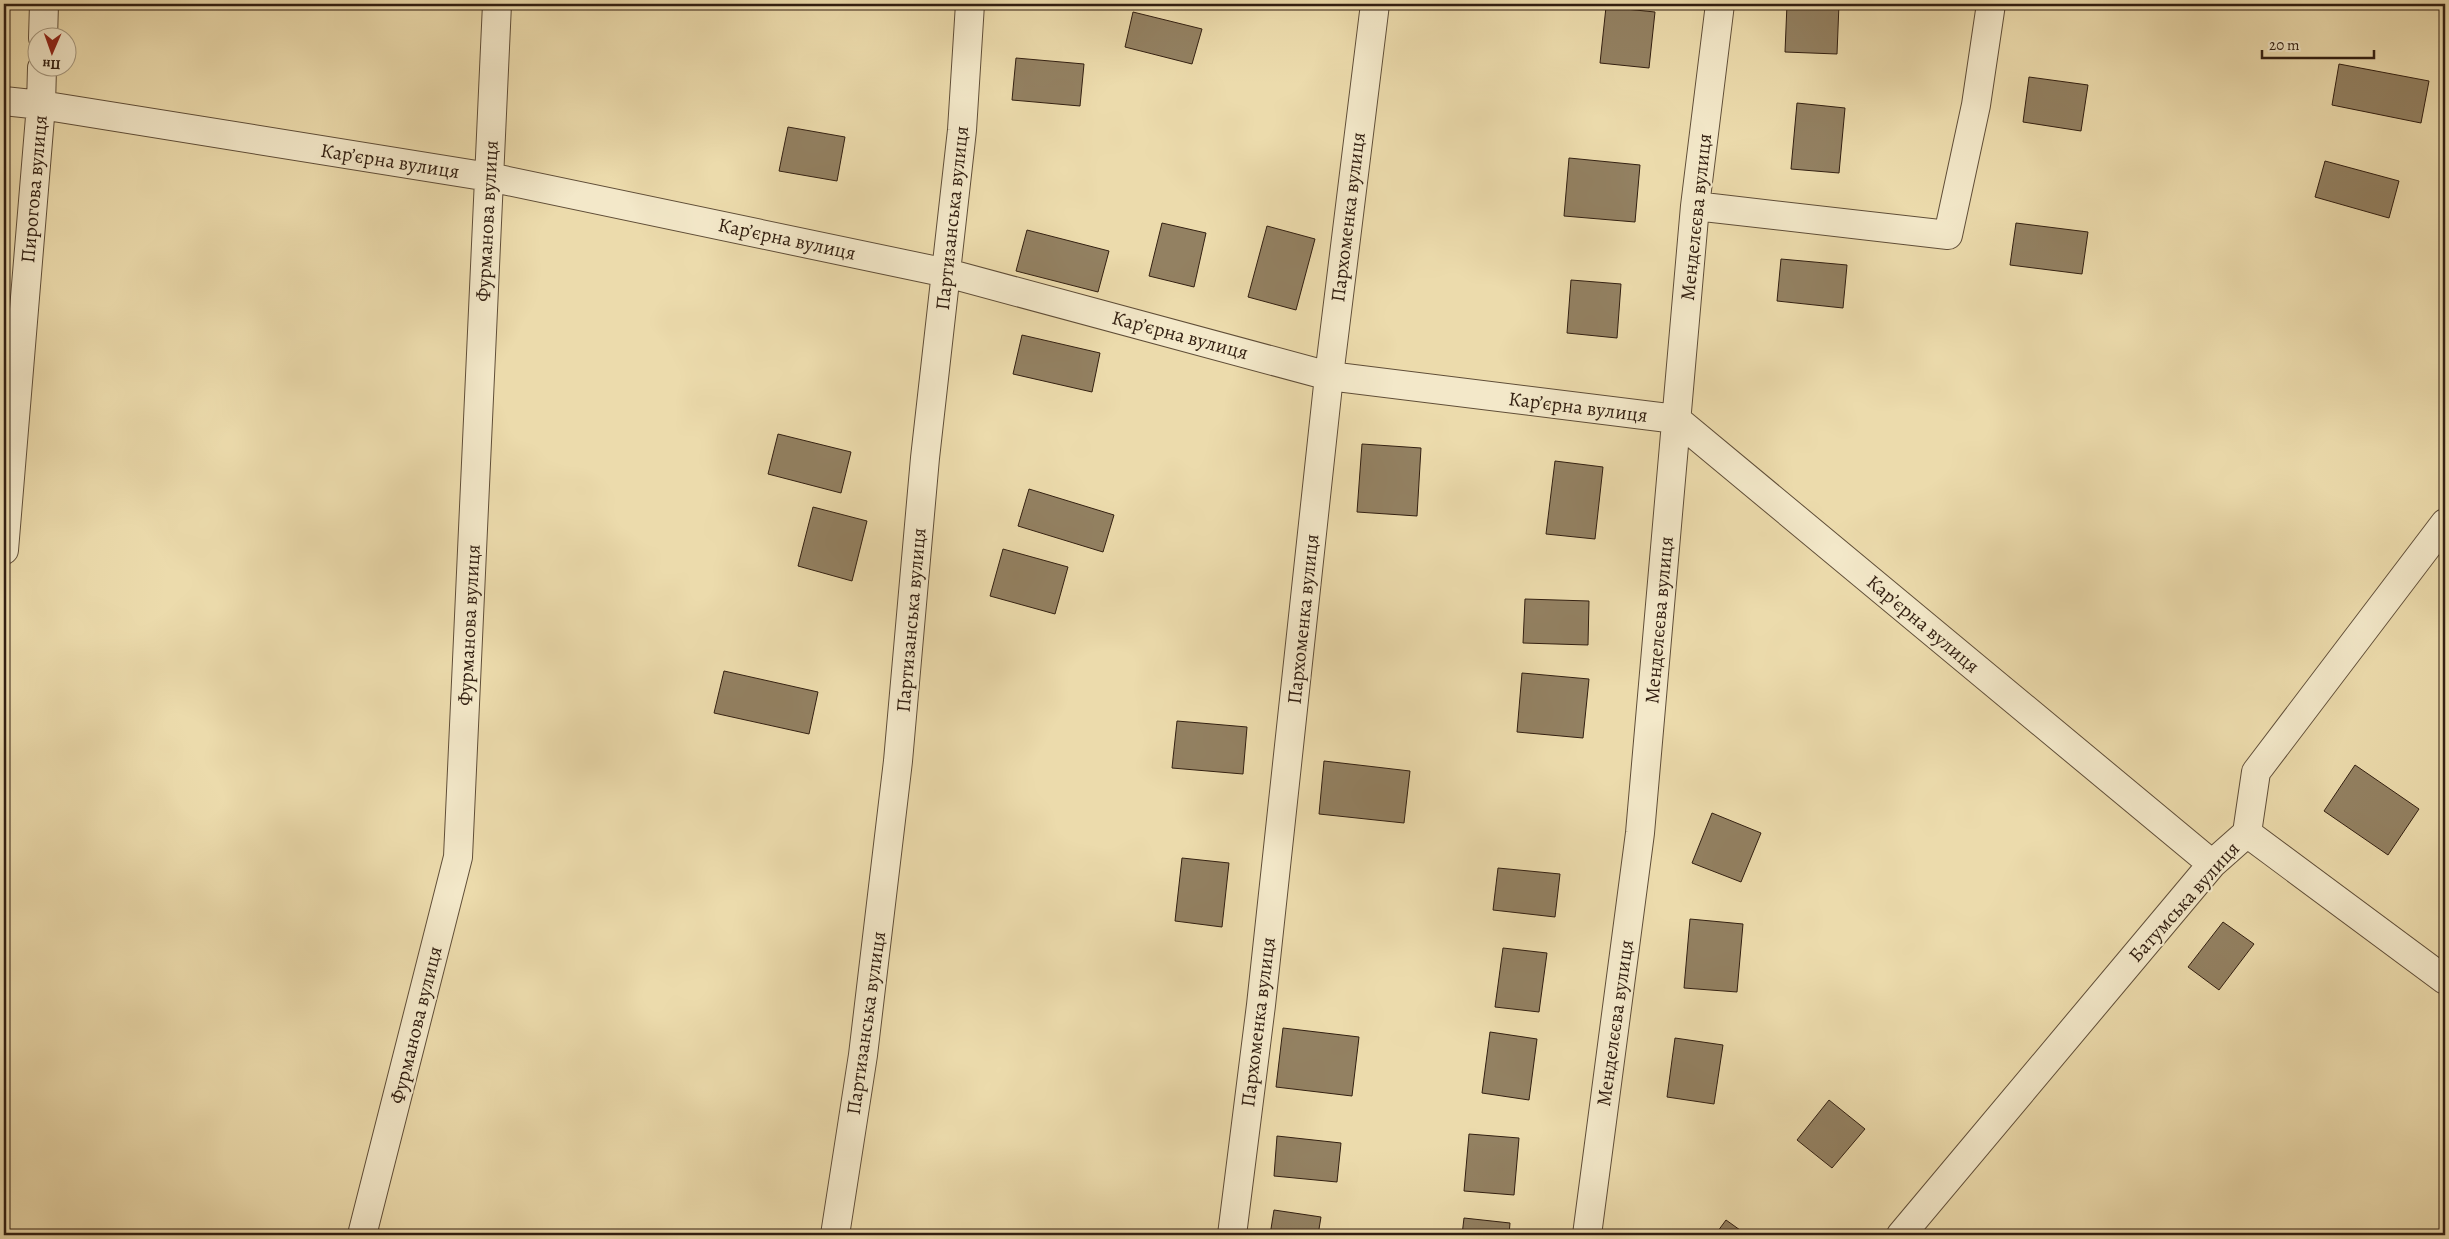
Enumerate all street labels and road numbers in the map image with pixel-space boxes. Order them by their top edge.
street label: Пирогова вулиця [14,114,54,264]
street label: Партизанська вулиця [929,125,975,311]
street label: Пархоменка вулиця [1324,130,1372,304]
street label: Менделєєва вулиця [1674,132,1718,302]
street label: Кар’єрна вулиця [319,137,461,185]
street label: Фурманова вулиця [469,140,505,302]
street label: Кар’єрна вулиця [716,211,858,267]
street label: Кар’єрна вулиця [1109,304,1251,366]
street label: Кар’єрна вулиця [1507,385,1649,429]
street label: Партизанська вулиця [889,527,933,713]
street label: Пархоменка вулиця [1281,533,1325,705]
street label: Менделєєва вулиця [1638,535,1680,705]
street label: Фурманова вулиця [451,544,487,706]
street label: Кар’єрна вулиця [1861,569,1985,679]
street label: Батумська вулиця [2122,836,2246,968]
street label: Партизанська вулиця [840,929,892,1117]
street label: Пархоменка вулиця [1234,935,1282,1109]
street label: Менделєєва вулиця [1590,938,1640,1108]
street label: Фурманова вулиця [383,943,449,1107]

